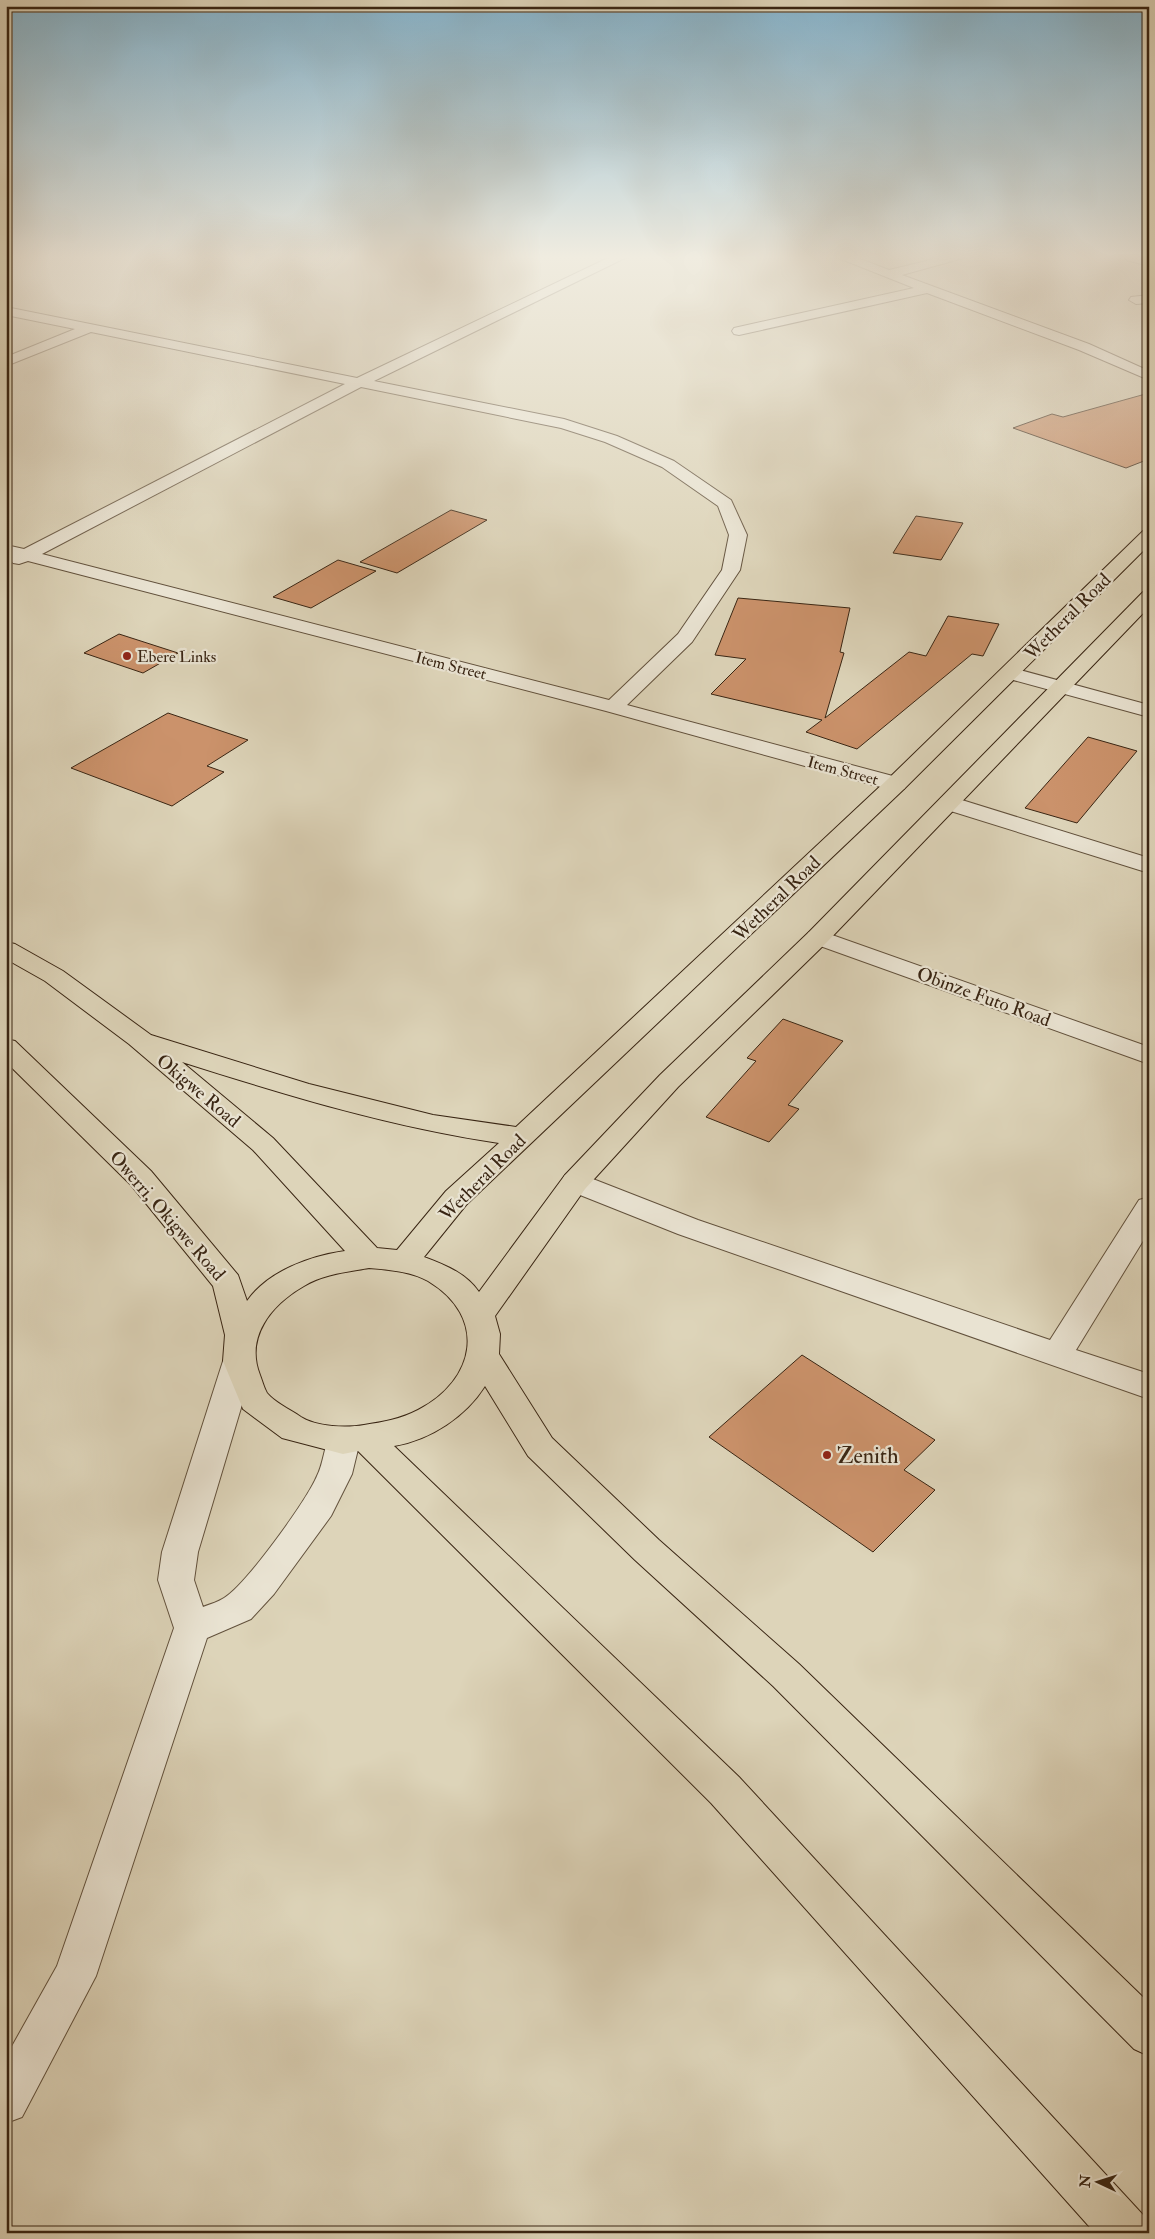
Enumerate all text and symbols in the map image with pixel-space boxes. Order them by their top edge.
street label: Wetheral Road [1019,568,1117,666]
place label: Ebere Links [137,647,216,667]
street label: Item Street [413,648,488,684]
marker: Ebere Links [121,650,133,662]
street label: Item Street [805,752,880,790]
street label: Wetheral Road [727,850,826,947]
street label: Obinze Futo Road [913,962,1055,1033]
street label: Okigwe Road [152,1049,246,1133]
street label: Wetheral Road [434,1129,532,1227]
street label: Owerri, Okigwe Road [104,1146,231,1286]
place label: Zenith [837,1442,899,1470]
marker: Zenith [821,1449,833,1461]
north arrow [1072,2156,1122,2206]
text: N [1077,2174,1094,2189]

